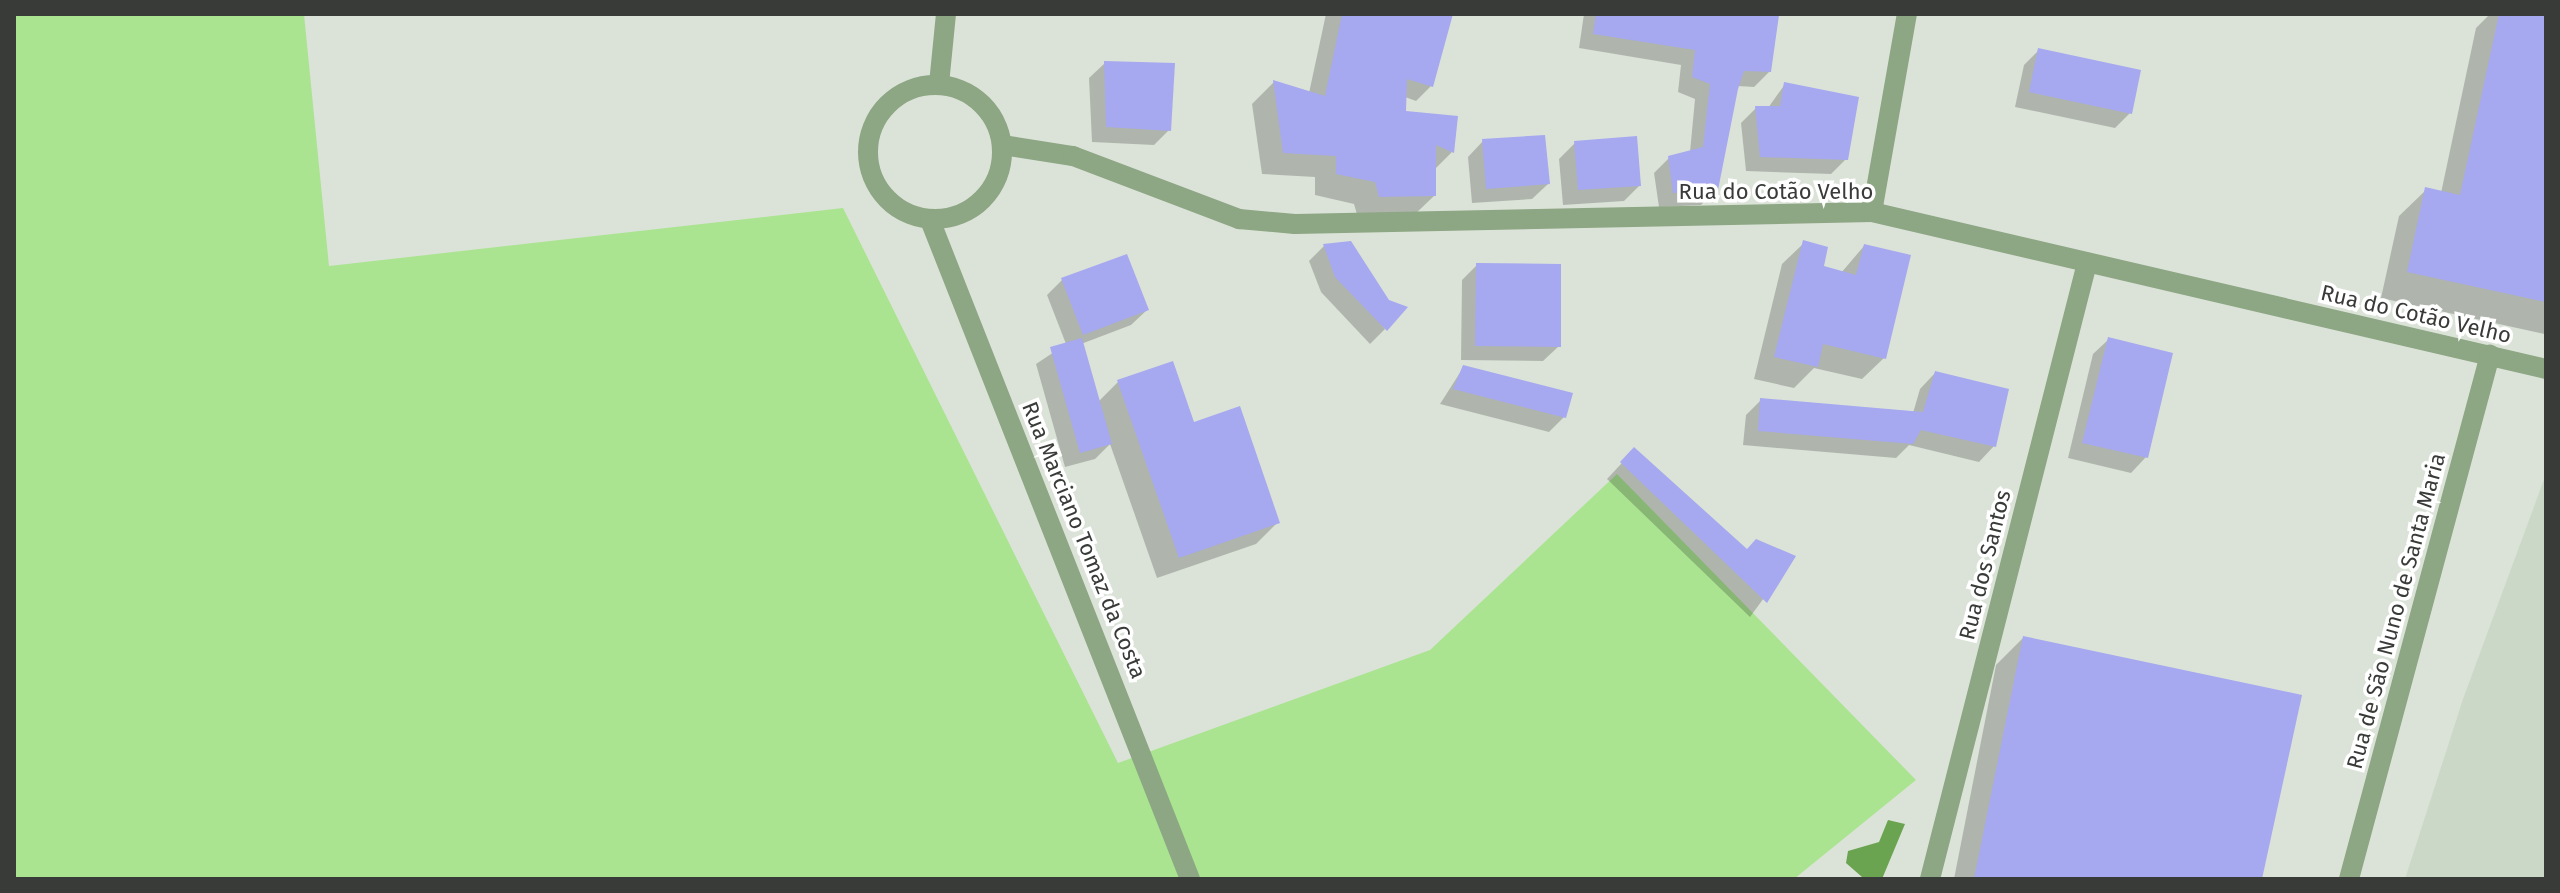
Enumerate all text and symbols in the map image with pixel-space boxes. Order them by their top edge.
street label: Rua do Cotão Velho [1679,179,1873,205]
street label: Rua do Cotão Velho [2318,279,2514,349]
street label: Rua Marciano Tomaz da Costa [1016,398,1152,682]
street label: Rua de São Nuno de Santa Maria [2341,450,2451,772]
street label: Rua dos Santos [1954,487,2016,643]

